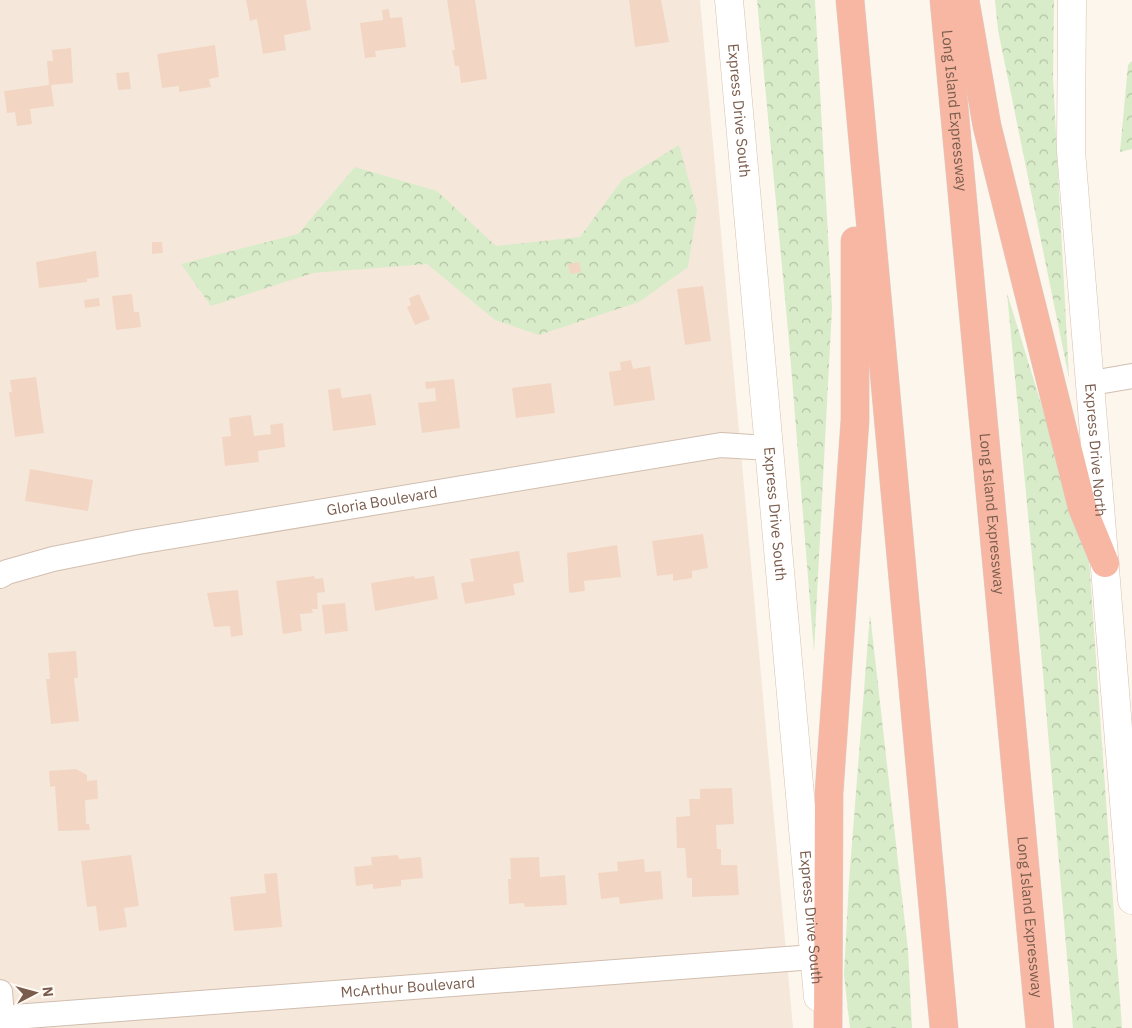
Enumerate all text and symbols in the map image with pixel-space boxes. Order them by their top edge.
street label: Long Island Expressway [938,29,972,192]
street label: Express Drive South [724,43,755,178]
street label: Express Drive North [1081,383,1111,517]
street label: Long Island Expressway [975,432,1010,596]
street label: Express Drive South [760,446,791,582]
street label: Gloria Boulevard [325,482,439,519]
street label: Long Island Expressway [1013,835,1047,999]
street label: Express Drive South [796,849,827,985]
north arrow [10,968,60,1018]
street label: McArthur Boulevard [340,972,476,1001]
text: N [38,986,57,998]

